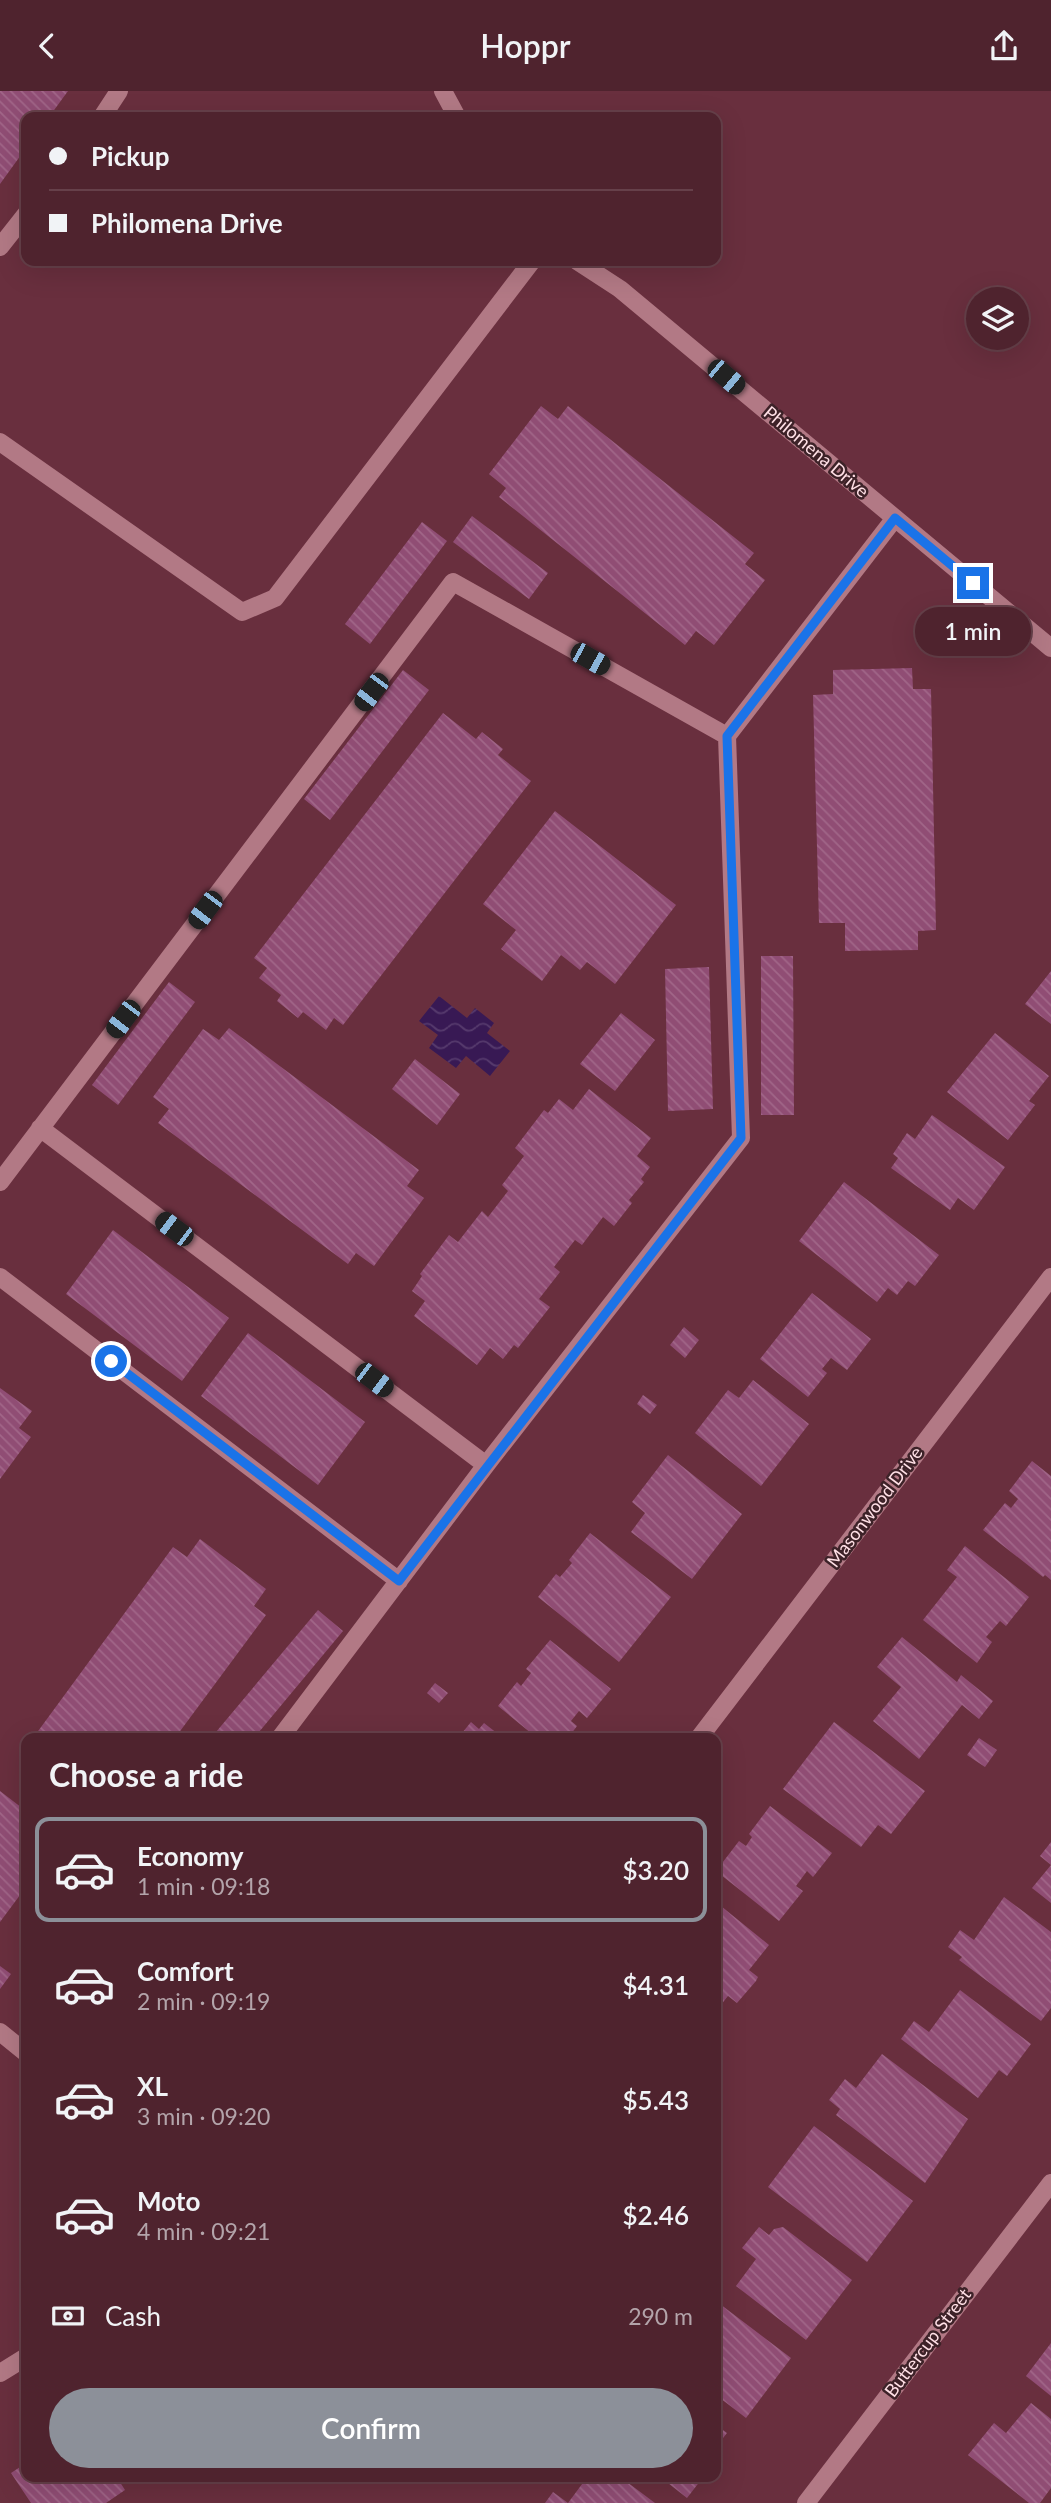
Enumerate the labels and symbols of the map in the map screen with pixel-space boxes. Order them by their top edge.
car [704,355,749,399]
street label: Philomena Drive [760,401,874,502]
route end [957,567,989,599]
callout: 1 min [915,607,1031,657]
car [567,640,614,678]
car [350,669,393,715]
car [184,887,227,933]
car [102,996,145,1042]
car [151,1208,198,1250]
route start [95,1345,127,1377]
car [351,1359,398,1401]
street label: Masonwood Drive [822,1442,927,1571]
street label: Buttercup Street [879,2283,975,2401]

